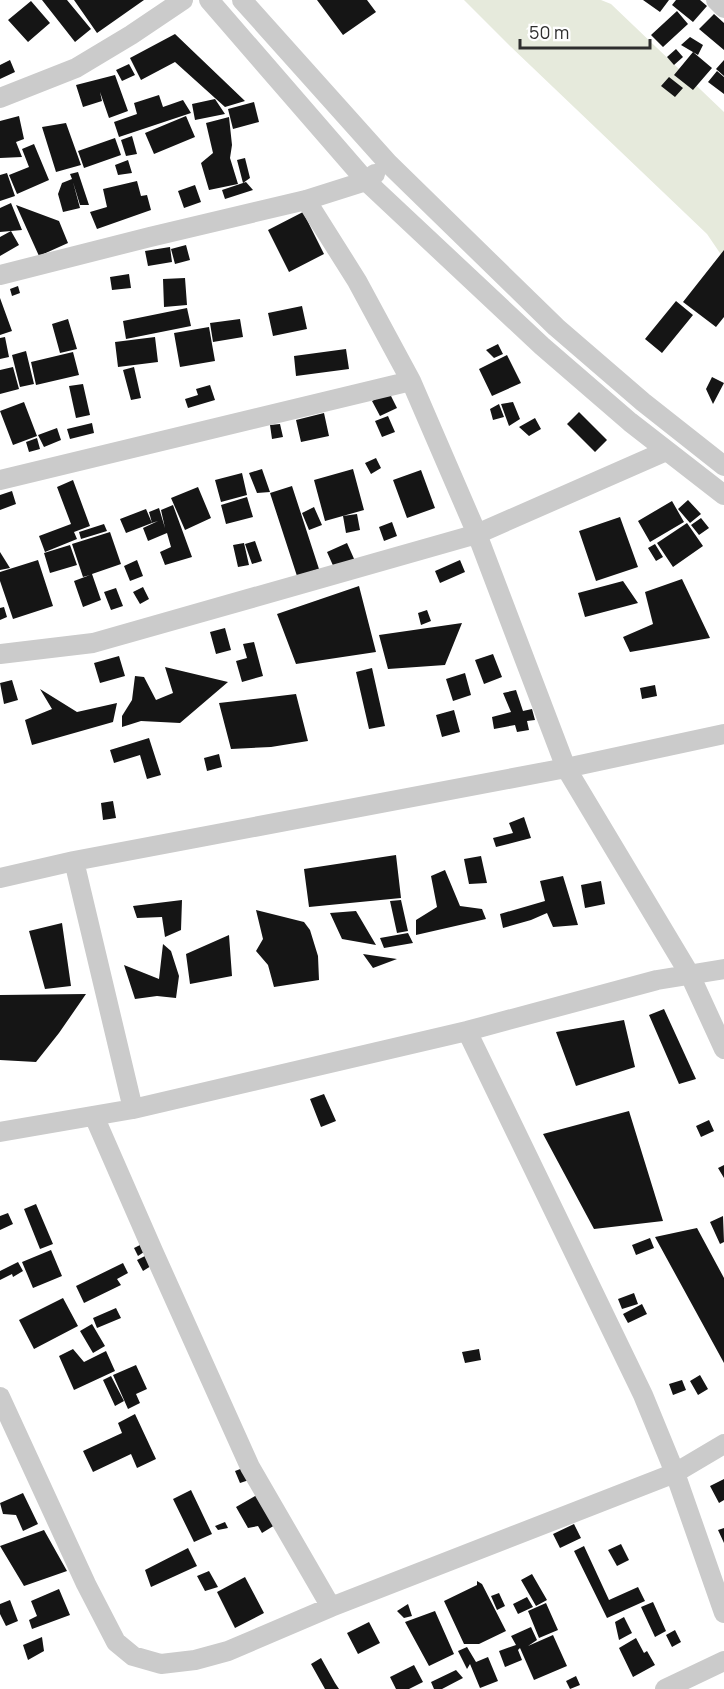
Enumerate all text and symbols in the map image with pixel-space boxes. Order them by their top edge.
scale bar [520,12,650,50]
text: 50 m [529,20,569,44]

